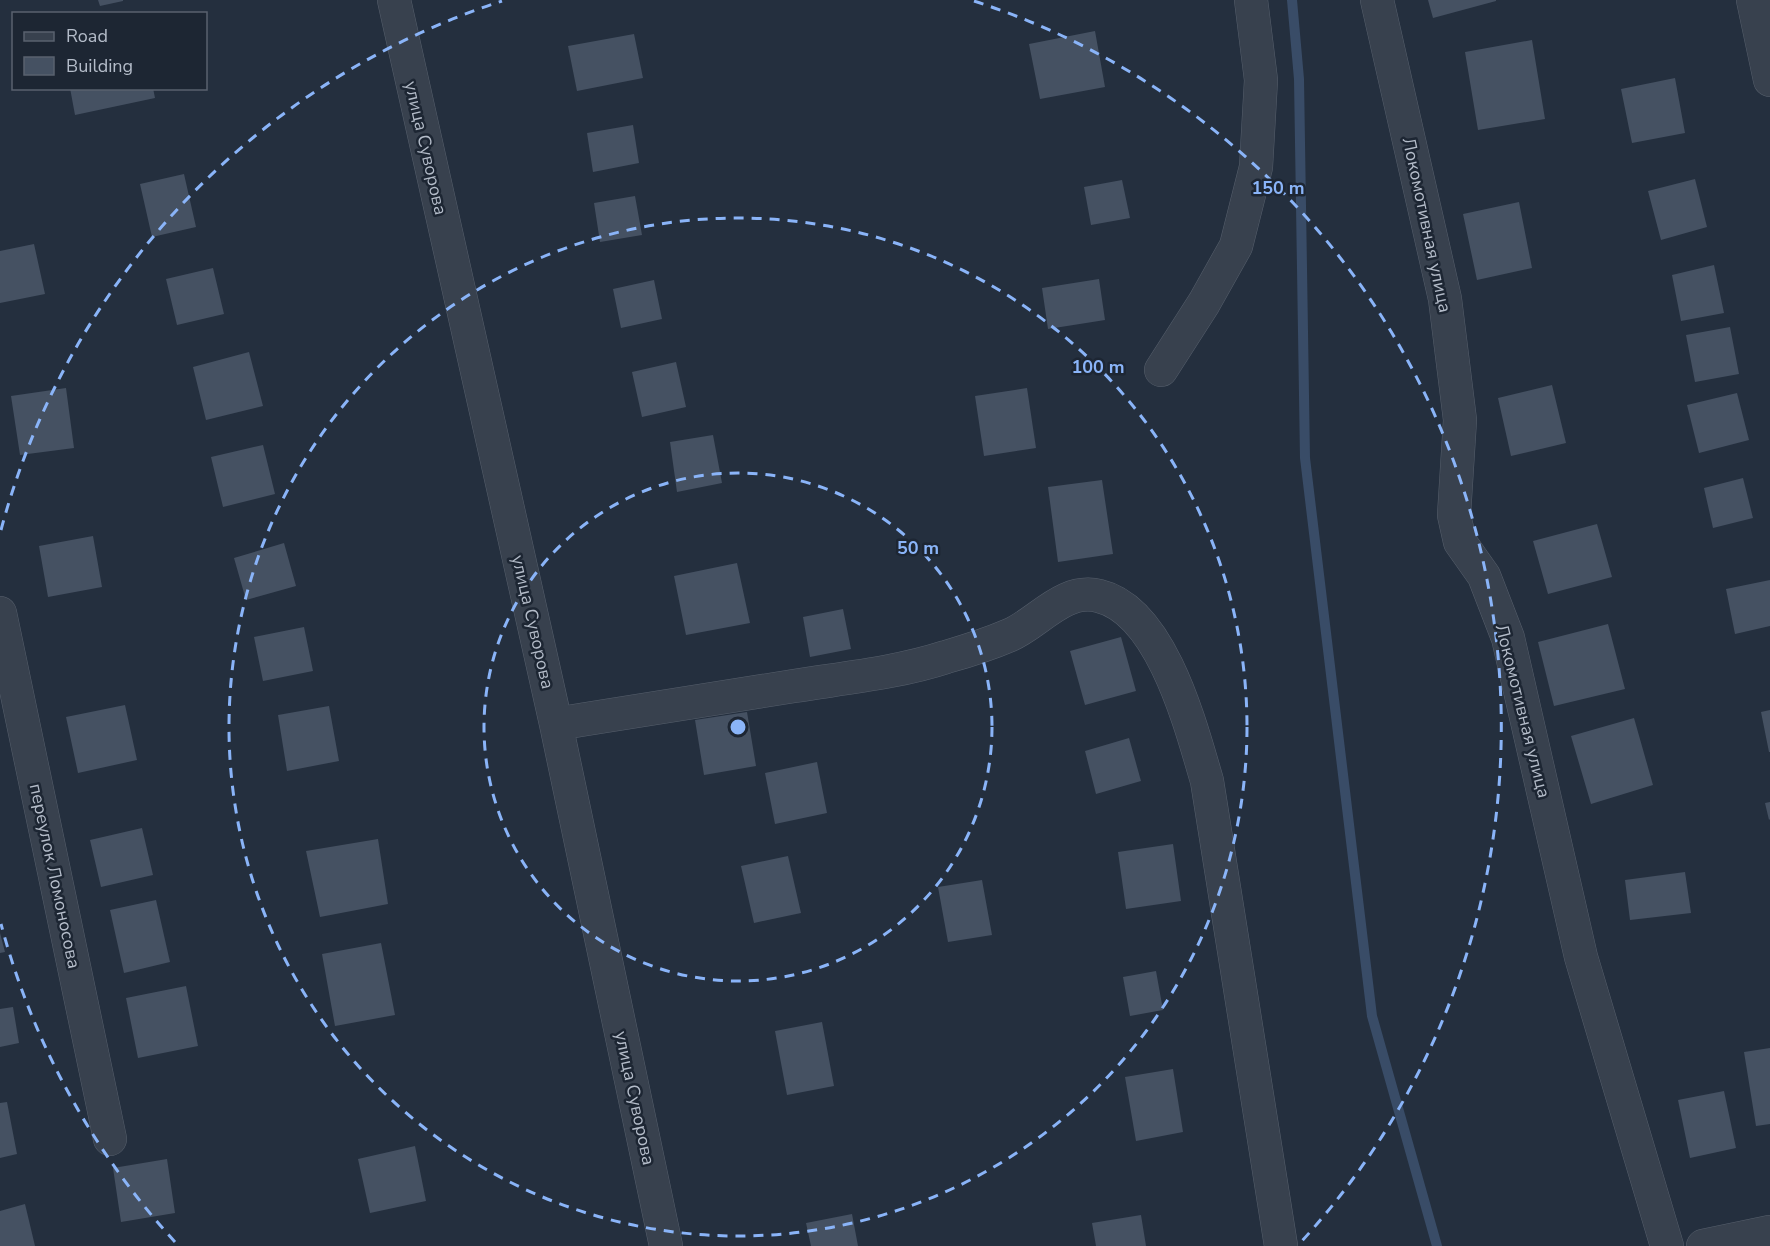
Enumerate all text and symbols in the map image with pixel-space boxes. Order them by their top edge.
legend [12,12,207,90]
text: Road [66,24,108,48]
text: Building [66,54,133,78]
street label: улица Суворова [399,79,453,217]
street label: Локомотивная улица [1397,135,1457,315]
text: 150 m [1251,176,1305,200]
text: 100 m [1071,355,1125,379]
text: 50 m [897,536,939,560]
street label: улица Суворова [506,553,560,691]
street label: Локомотивная улица [1490,622,1556,800]
centre of rings [728,717,748,737]
street label: переулок Ломоносова [24,781,86,971]
street label: улица Суворова [609,1029,661,1167]

